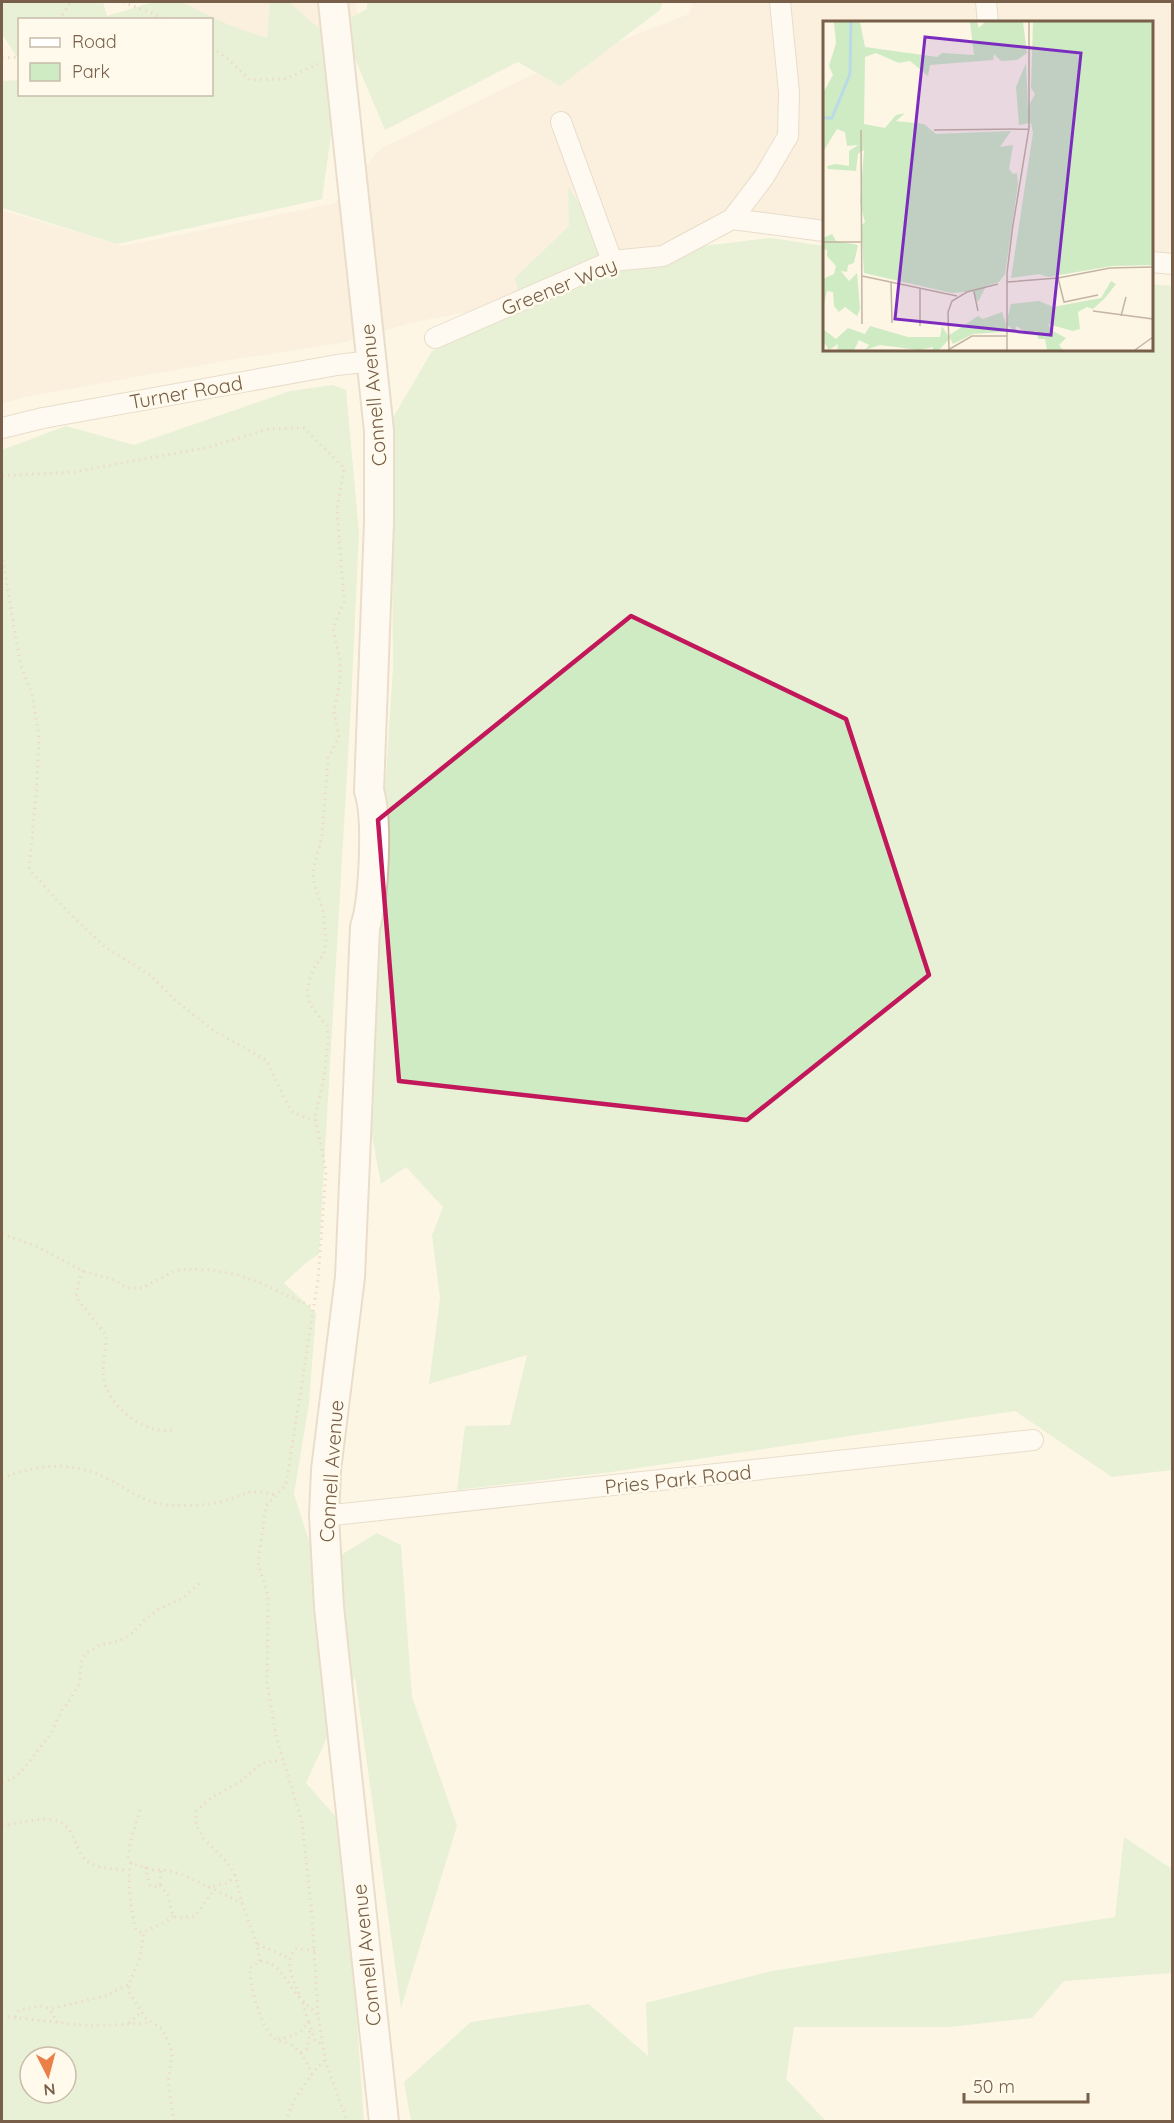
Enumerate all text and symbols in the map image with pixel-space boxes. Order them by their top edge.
legend [18,18,213,96]
inset map [823,21,1153,351]
text: Road [72,30,117,53]
text: Park [72,60,110,83]
street label: Greener Way [498,251,620,321]
street label: Connell Avenue [354,323,392,467]
street label: Turner Road [127,370,245,414]
street label: Connell Avenue [314,1399,348,1543]
street label: Pries Park Road [603,1459,753,1499]
street label: Connell Avenue [346,1883,386,2027]
north arrow [18,2045,78,2105]
scale bar [964,2066,1088,2104]
text: 50 m [973,2075,1015,2098]
text: N [43,2079,56,2100]

